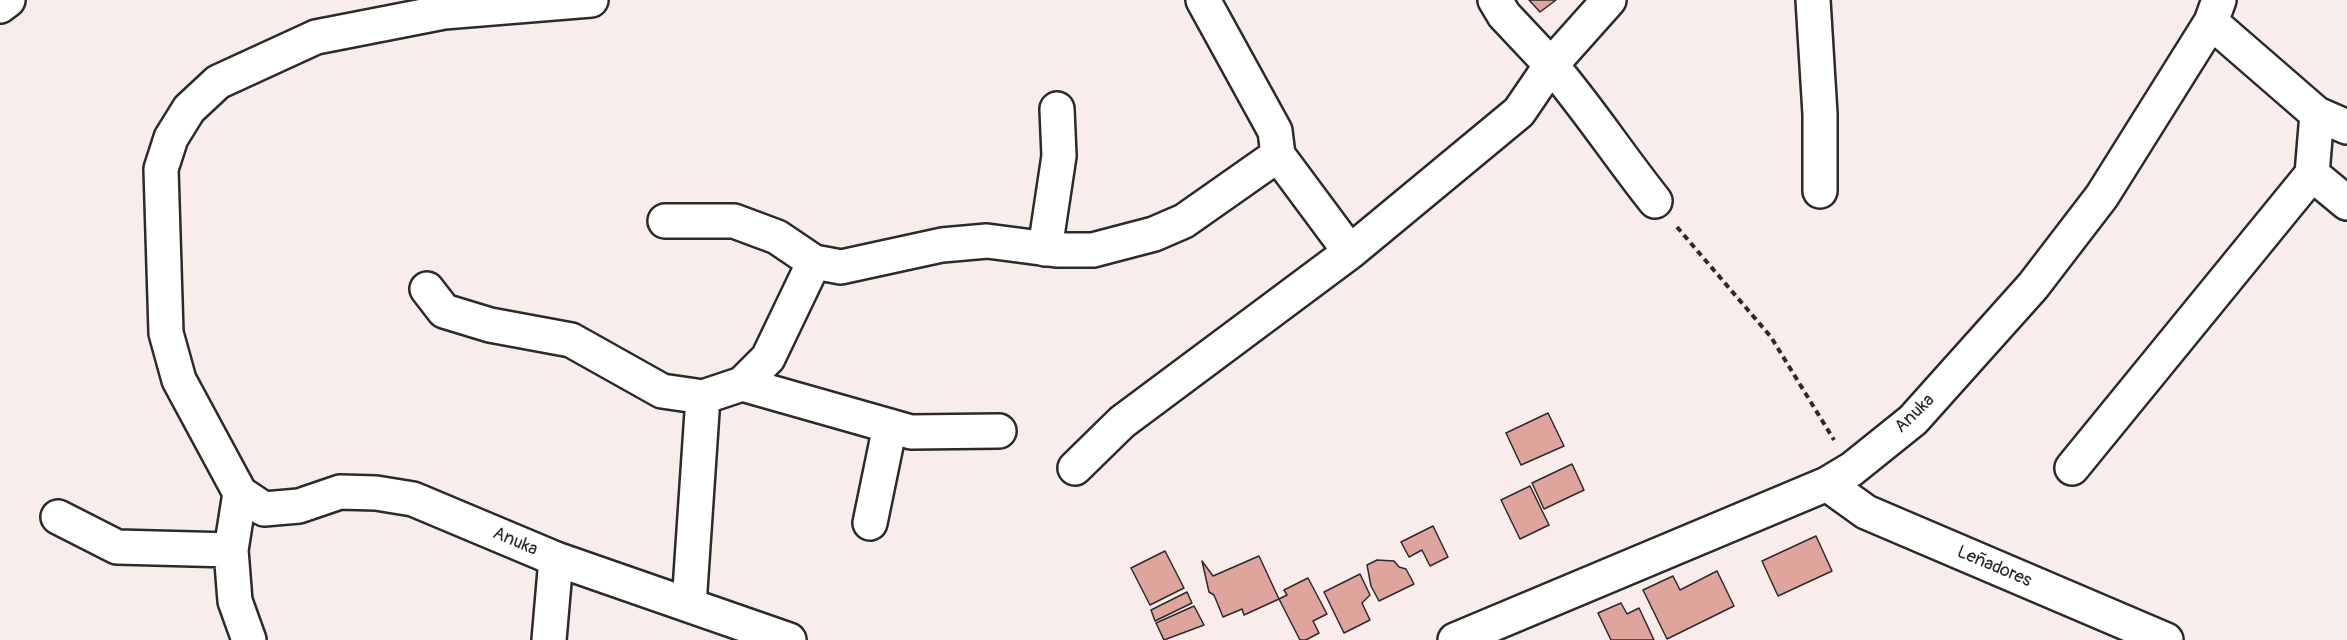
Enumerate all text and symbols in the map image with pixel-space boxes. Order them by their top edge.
street label: Anuka [1891,390,1939,438]
street label: Anuka [489,523,541,561]
street label: Leñadores [1953,542,2035,592]

